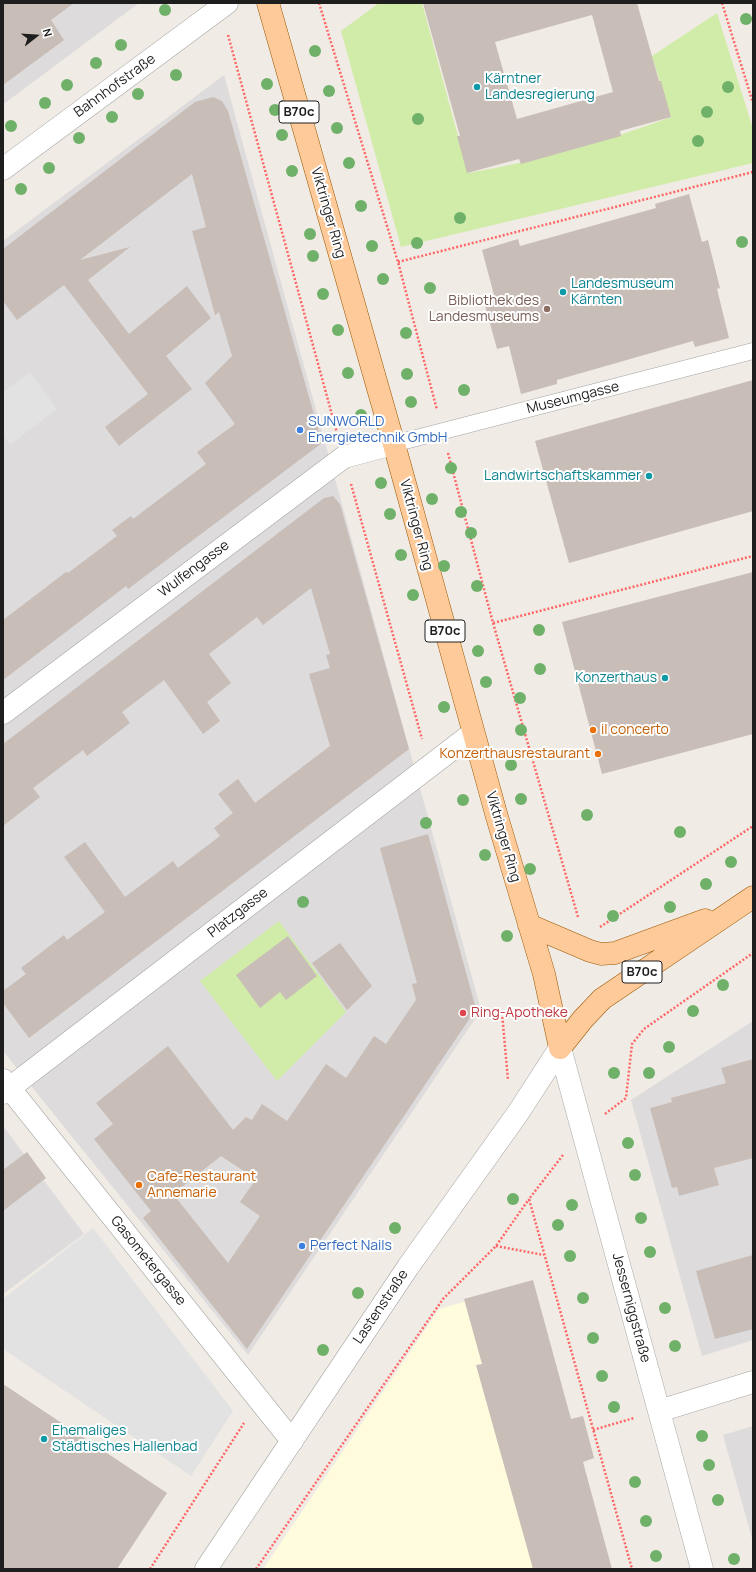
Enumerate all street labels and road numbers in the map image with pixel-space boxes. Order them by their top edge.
street label: Bahnhofstraße [71,51,159,121]
road number: B70c [279,101,319,123]
street label: Viktringer Ring [307,166,349,260]
street label: Museumgasse [525,378,621,418]
street label: Viktringer Ring [396,478,436,572]
street label: Wulfengasse [155,537,233,601]
road number: B70c [425,620,465,642]
street label: Viktringer Ring [482,790,524,884]
street label: Platzgasse [205,884,271,942]
road number: B70c [622,961,662,983]
street label: Gasometergasse [107,1213,189,1309]
street label: Jesserniggstraße [608,1251,654,1365]
street label: Lastenstraße [350,1267,412,1347]

